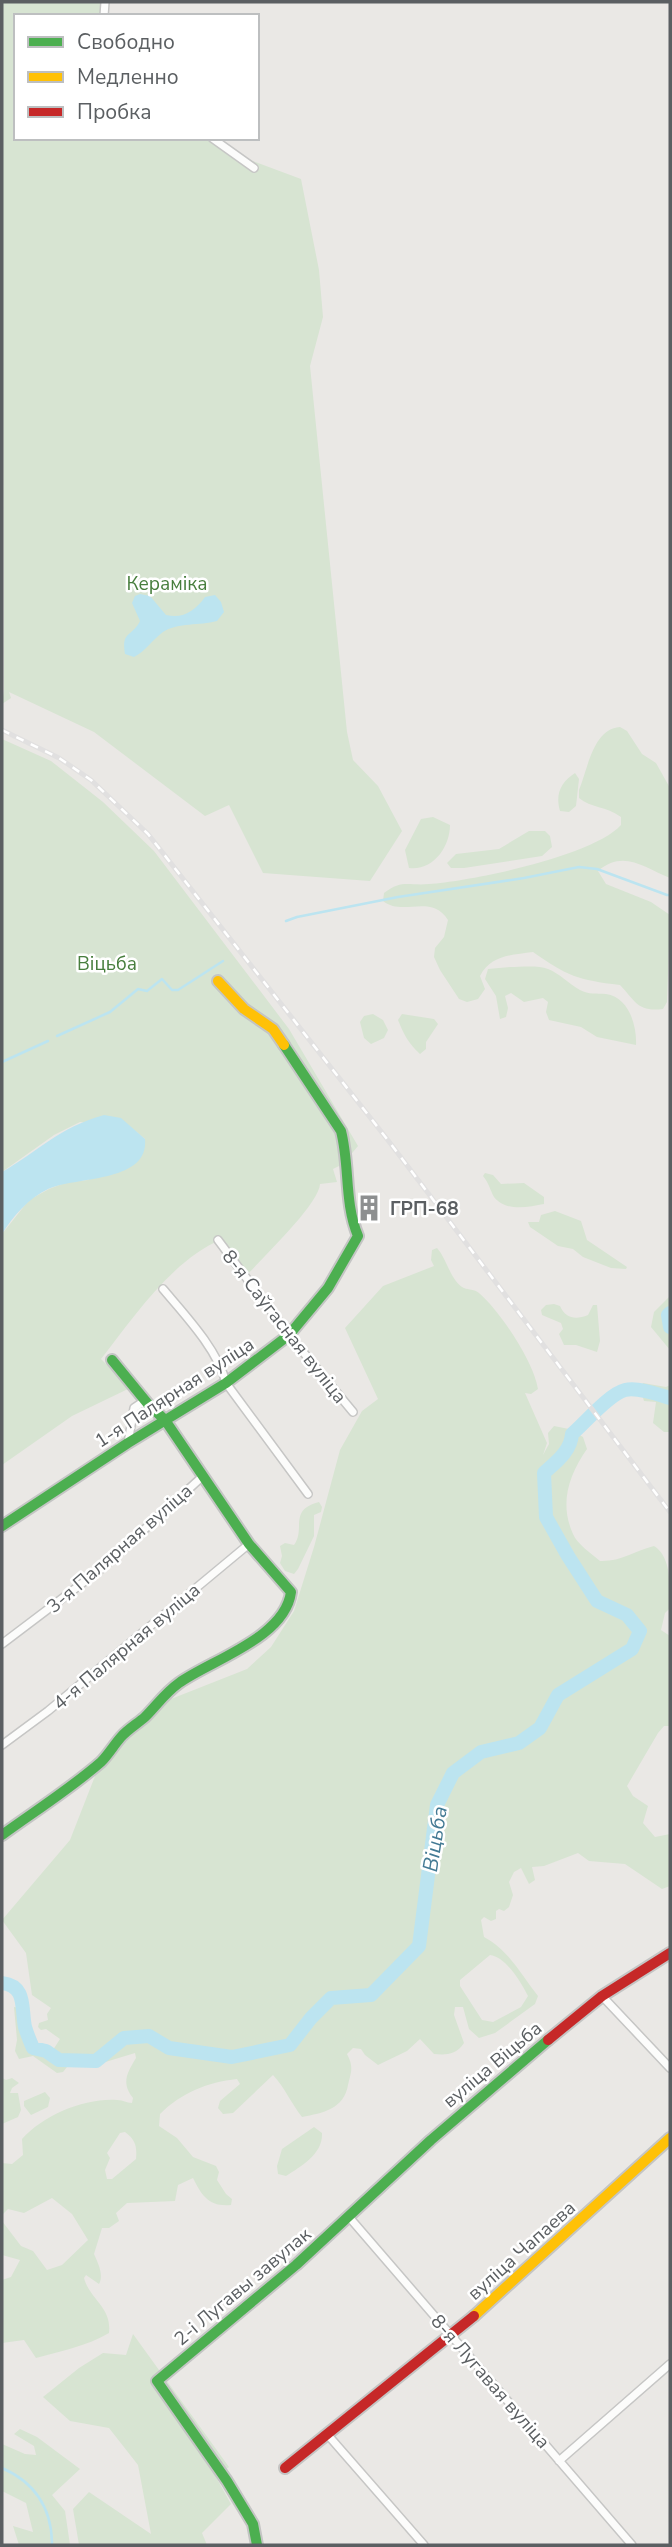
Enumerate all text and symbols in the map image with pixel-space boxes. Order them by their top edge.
legend [14,14,259,140]
text: Свободно [77,28,175,56]
text: Медленно [77,63,179,91]
text: Пробка [77,98,151,126]
park label: Кераміка [126,571,208,597]
park label: Віцьба [77,951,137,977]
building icon: ГРП-68 [354,1193,384,1223]
place label: ГРП-68 [390,1196,459,1222]
street label: 8-я Саўгасная вуліца [216,1244,352,1409]
street label: 1-я Палярная вуліца [90,1332,259,1454]
street label: 3-я Палярная вуліца [41,1478,198,1619]
street label: 4-я Палярная вуліца [47,1577,206,1716]
water label: Віцьба [416,1804,454,1874]
street label: вуліца Віцьба [438,2016,548,2114]
street label: вуліца Чапаева [462,2195,581,2306]
street label: 2-і Лугавы завулак [169,2222,317,2352]
street label: 8-я Лугавая вуліца [425,2309,556,2454]

